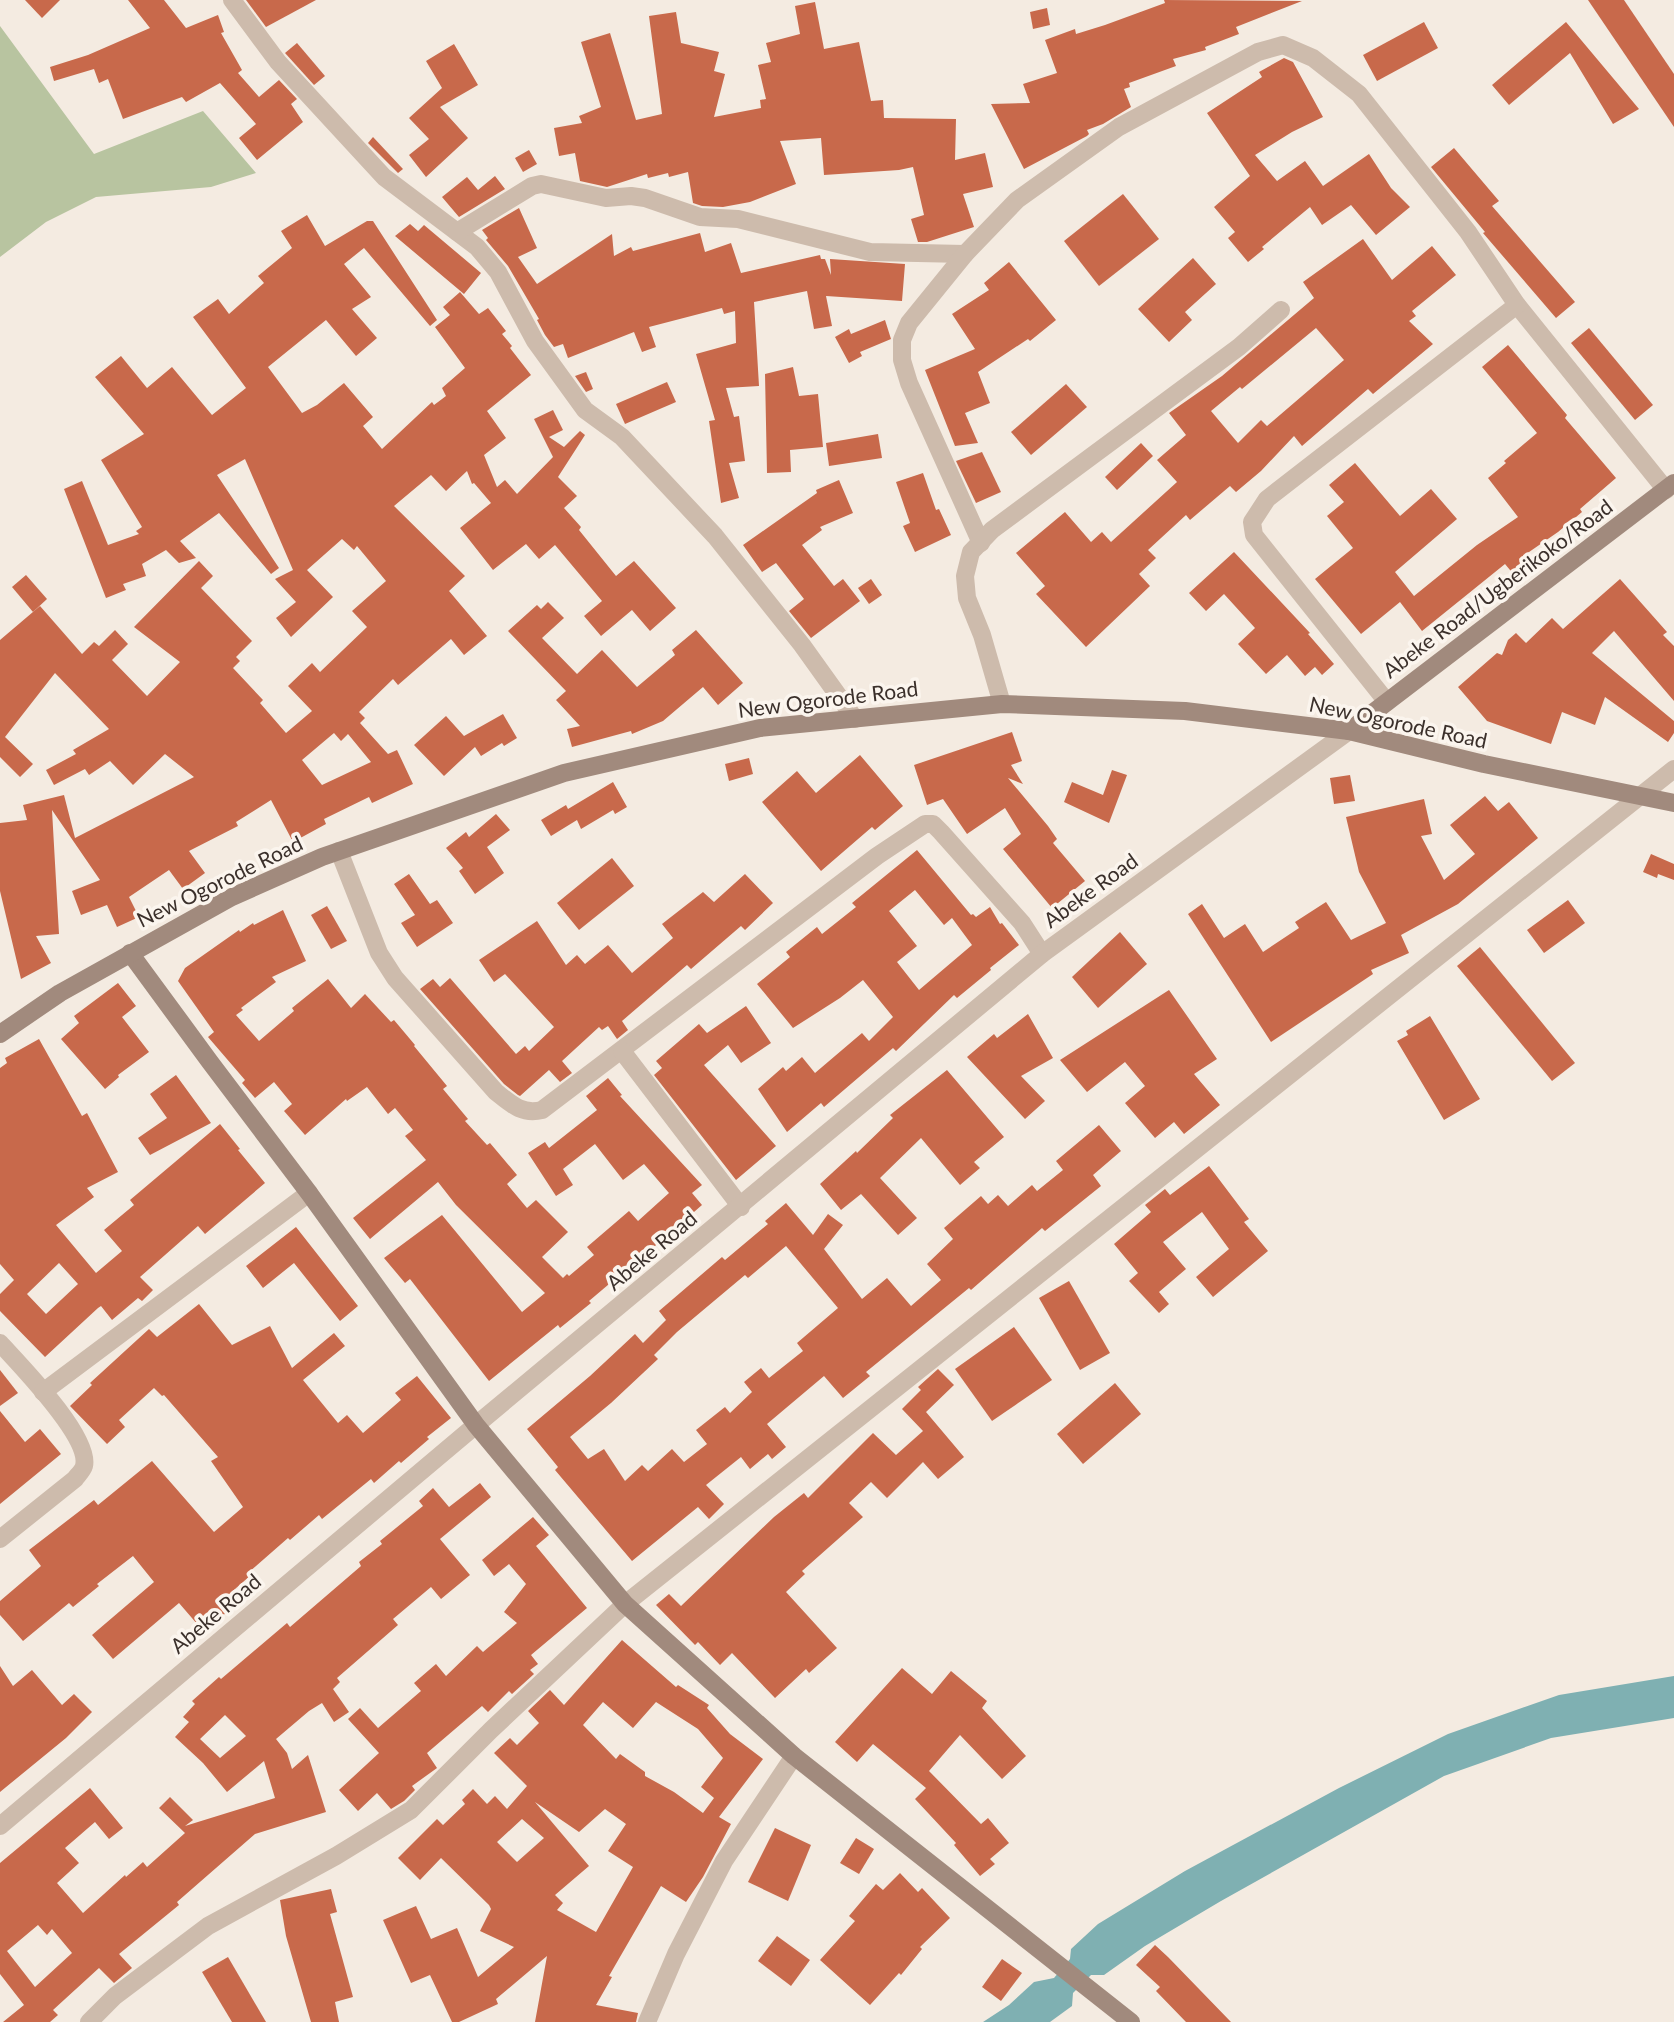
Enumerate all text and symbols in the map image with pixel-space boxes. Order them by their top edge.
street label: Abeke Road/Ugberikoko/Road [1377,493,1617,682]
street label: New Ogorode Road [736,675,919,722]
street label: New Ogorode Road [1307,690,1490,753]
street label: New Ogorode Road [132,830,306,932]
street label: Abeke Road [1038,847,1142,932]
street label: Abeke Road [601,1205,701,1295]
street label: Abeke Road [165,1568,265,1658]

